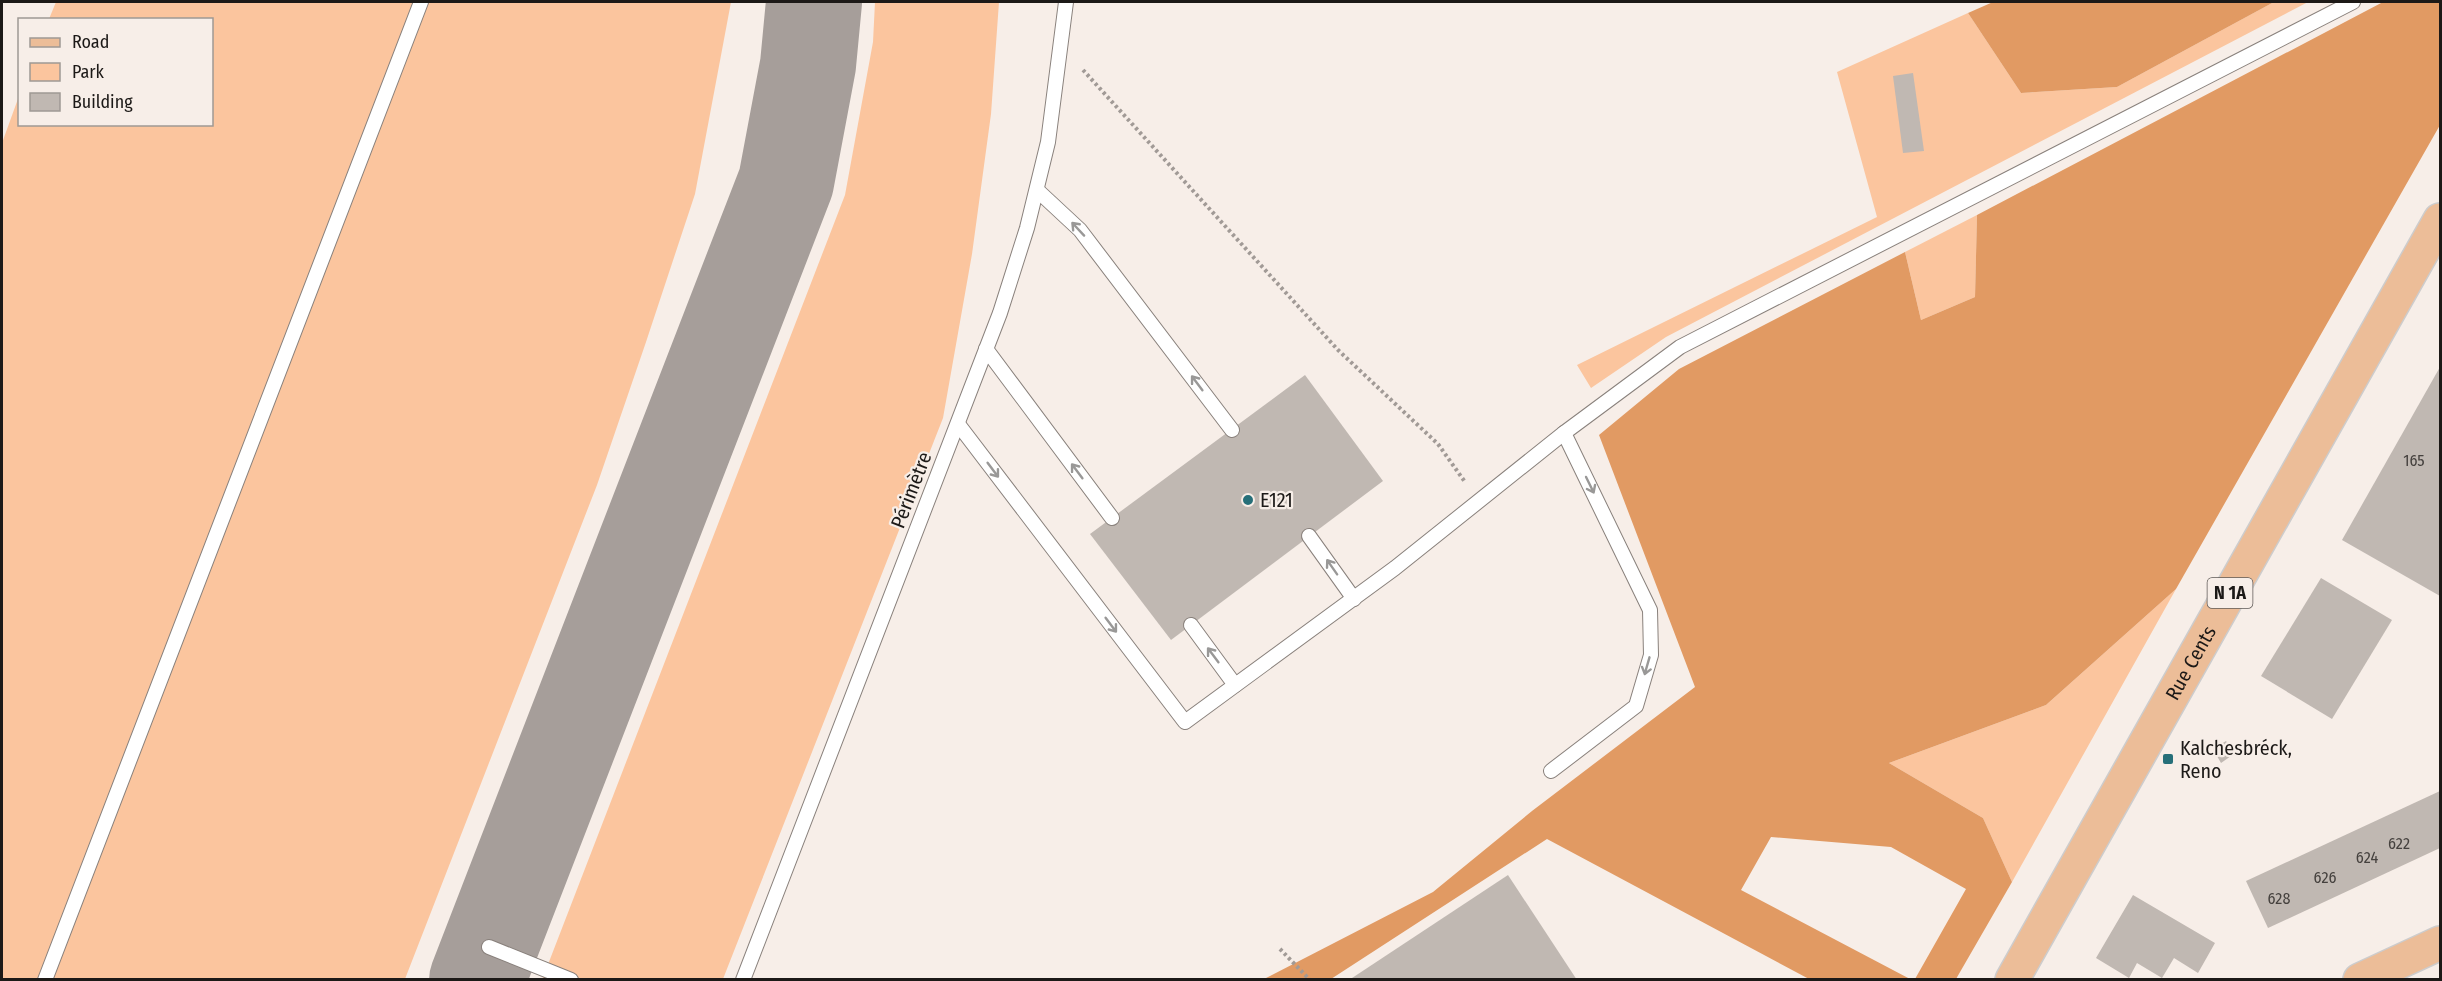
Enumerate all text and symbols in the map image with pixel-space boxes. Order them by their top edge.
legend [18,18,213,126]
text: Road [72,31,109,53]
text: Park [72,61,105,83]
text: Building [72,91,133,113]
one-way arrow [1071,221,1085,236]
one-way arrow [1190,376,1203,392]
street label: Périmètre [885,448,937,532]
house number: 165 [2403,451,2425,470]
one-way arrow [986,462,999,478]
one-way arrow [1071,464,1084,480]
one-way arrow [1584,476,1596,494]
place label: E121 [1260,488,1293,512]
marker: E121 [1241,493,1255,507]
one-way arrow [1326,560,1338,576]
road number: N 1A [2208,578,2252,608]
one-way arrow [1105,617,1118,633]
street label: Rue Cents [2160,622,2221,704]
one-way arrow [1207,647,1219,663]
one-way arrow [1641,656,1653,675]
place label: Kalchesbréck, Reno [2180,736,2292,783]
marker: Kalchesbréck, Reno [2161,752,2175,766]
house number: 622 [2388,834,2410,853]
house number: 624 [2356,848,2378,867]
house number: 626 [2314,868,2336,887]
house number: 628 [2268,889,2290,908]

